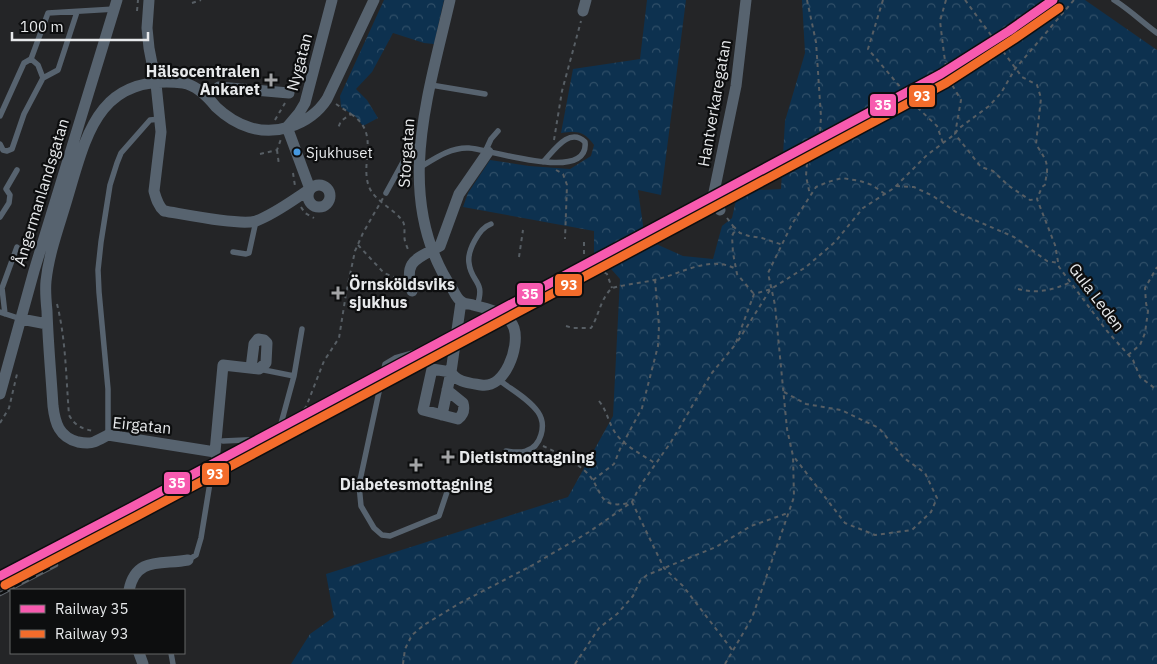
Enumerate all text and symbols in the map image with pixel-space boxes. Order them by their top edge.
scale bar [12,10,149,42]
text: 100 m [20,17,64,36]
street label: Nygatan [282,31,316,93]
street label: Hantverkaregatan [693,38,735,168]
place label: Hälsocentralen Ankaret [146,61,260,99]
marker: Hälsocentralen Ankaret [264,73,278,87]
line badge: 93 [908,84,936,108]
text: 93 [914,87,930,105]
line badge: 35 [869,93,897,117]
text: 35 [875,96,891,114]
street label: Ångermanlandsgatan [8,116,73,268]
street label: Storgatan [394,118,418,188]
place label: Sjukhuset [306,143,373,162]
marker: Sjukhuset [292,147,302,157]
street label: Gula Leden [1065,259,1129,335]
line badge: 93 [554,273,583,297]
place label: Örnsköldsviks sjukhus [349,274,455,312]
text: 93 [561,276,577,294]
line badge: 35 [516,282,544,306]
text: 35 [522,285,538,303]
marker: Örnsköldsviks sjukhus [331,286,345,300]
street label: Eirgatan [112,412,172,438]
place label: Dietistmottagning [459,447,594,467]
marker: Dietistmottagning [441,450,455,464]
marker: Diabetesmottagning [409,458,423,472]
line badge: 93 [201,462,230,486]
text: 93 [207,465,223,483]
line badge: 35 [163,471,191,495]
text: 35 [169,474,185,492]
place label: Diabetesmottagning [340,474,492,494]
legend [10,589,185,654]
text: Railway 35 [55,599,129,618]
text: Railway 93 [55,624,129,643]

